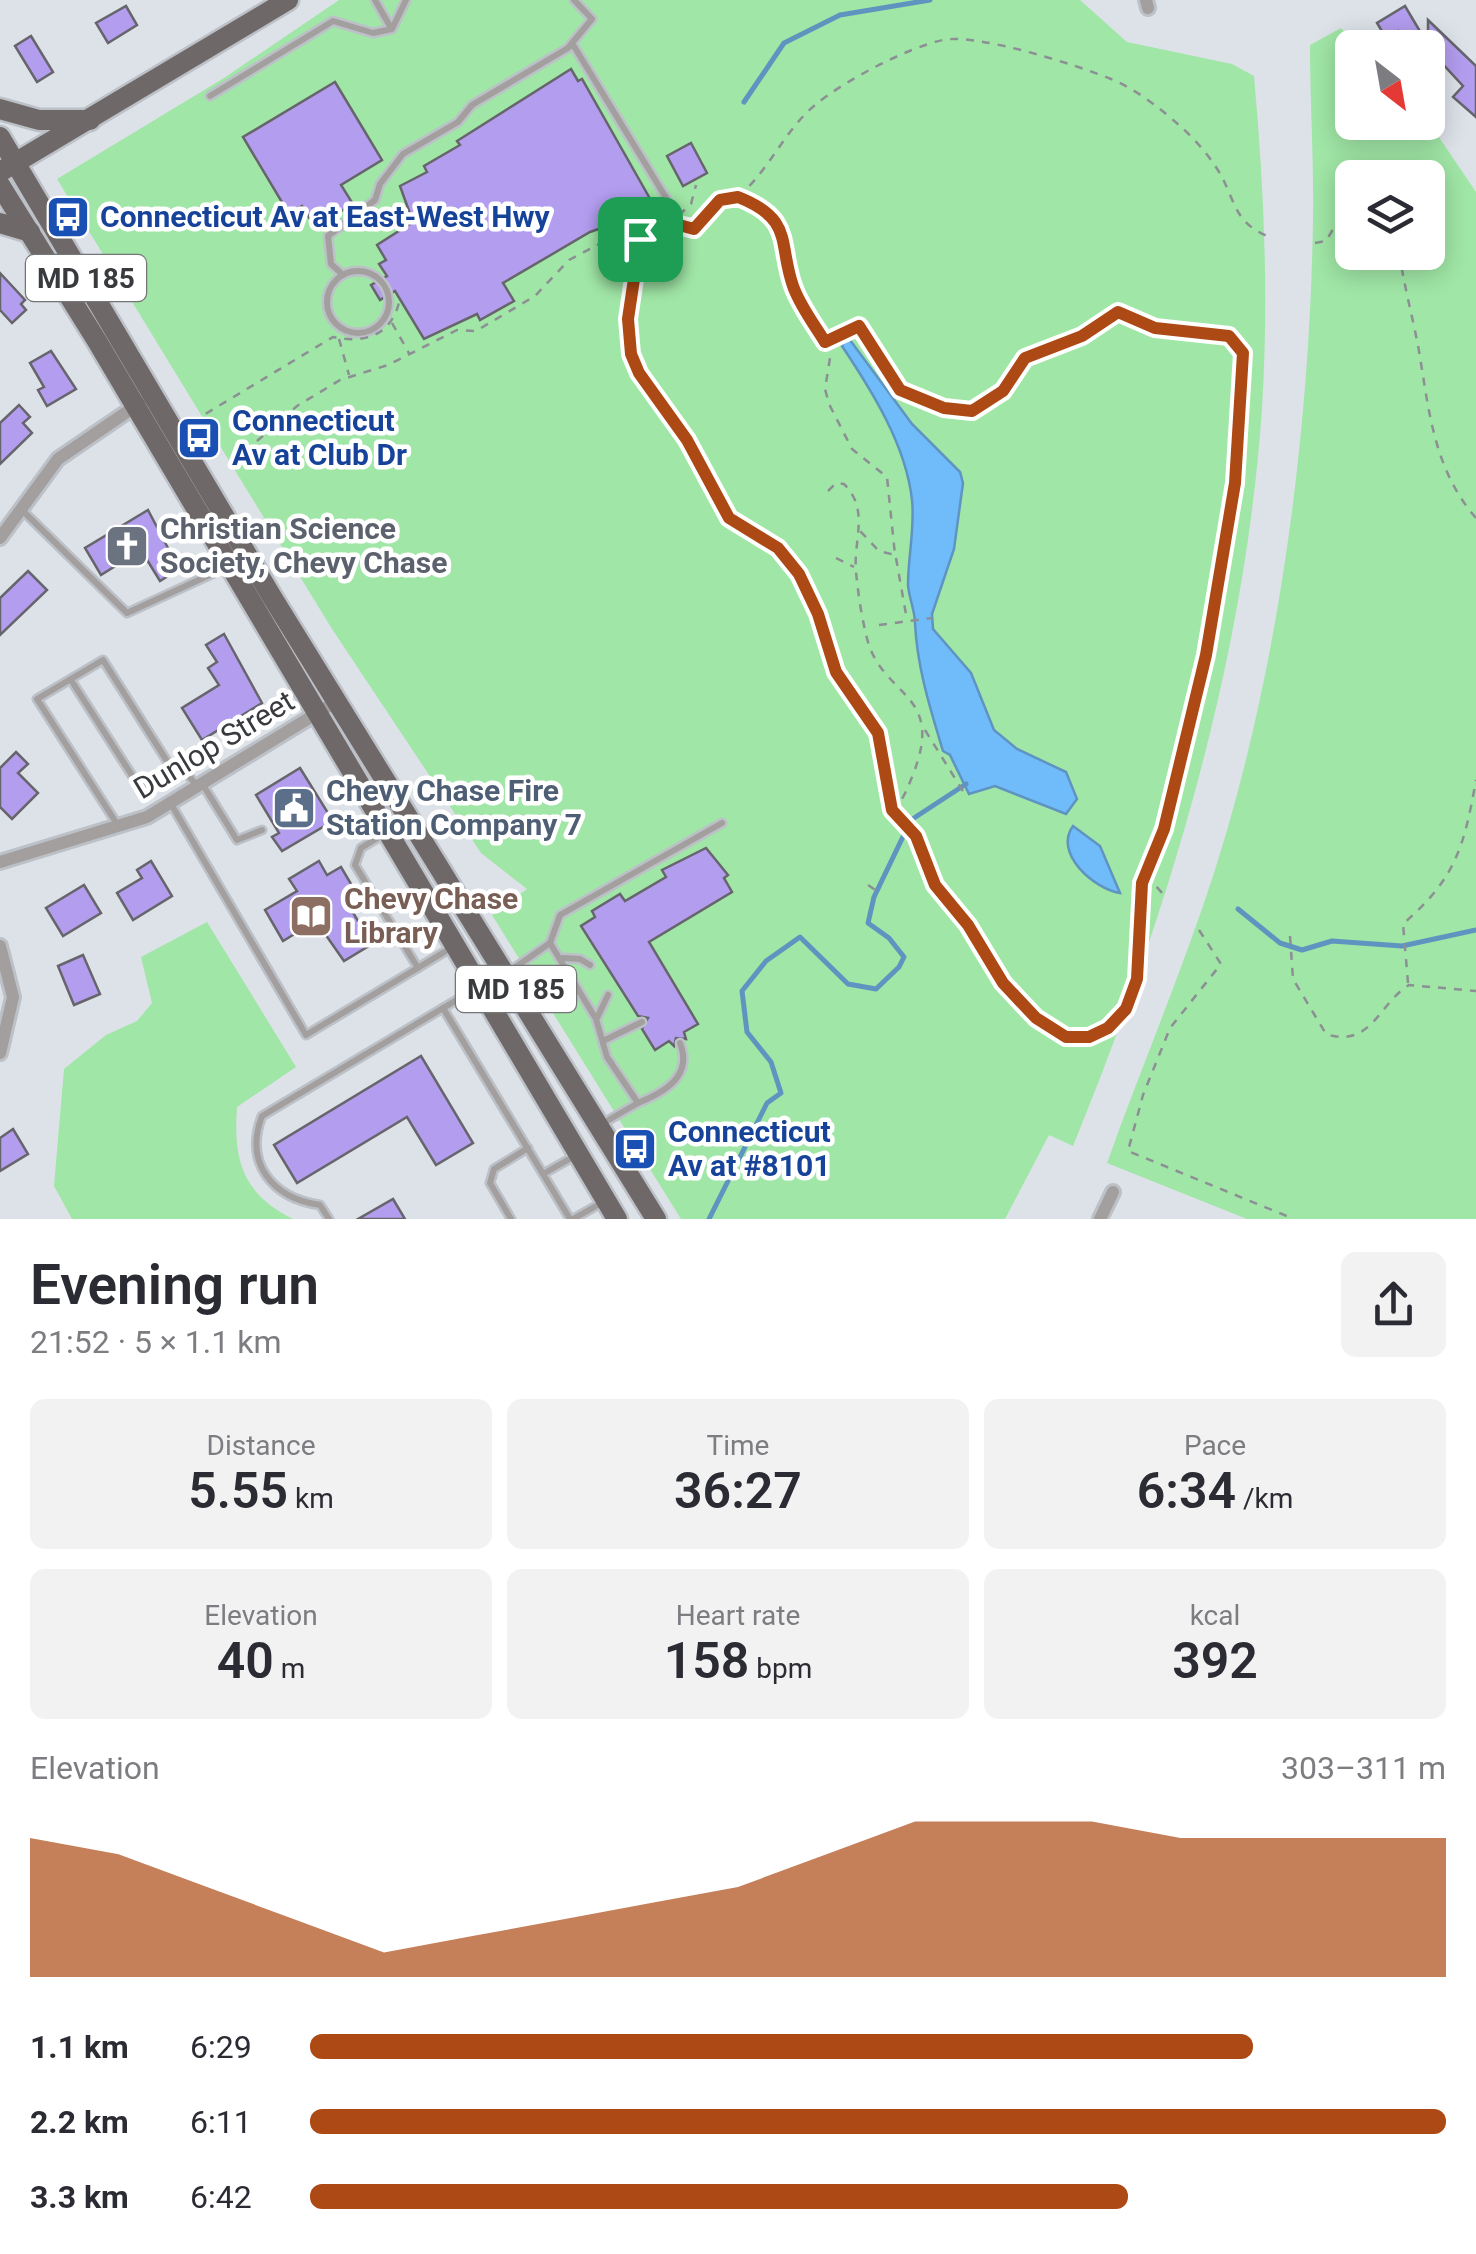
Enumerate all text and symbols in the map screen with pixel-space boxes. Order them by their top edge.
north arrow [1335,30,1445,140]
map controls [1335,30,1445,270]
button: layers [1335,160,1445,270]
bus stop icon: Connecticut Av at East-West Hwy [45,194,91,240]
pin [598,197,683,282]
place label: Connecticut Av at East-West Hwy [100,199,550,234]
icon: arrive [613,212,668,267]
road number: MD 185 [26,255,146,301]
place label: Connecticut Av at Club Dr [232,403,407,472]
bus stop icon: Connecticut Av at Club Dr [176,415,222,461]
place label: Christian Science Society, Chevy Chase [160,511,447,580]
church icon: Christian Science Society, Chevy Chase [104,523,150,569]
street label: Dunlop Street [127,683,300,806]
place label: Chevy Chase Fire Station Company 7 [326,773,582,842]
public building icon: Chevy Chase Fire Station Company 7 [271,785,317,831]
place label: Chevy Chase Library [344,881,518,950]
library icon: Chevy Chase Library [288,893,334,939]
road number: MD 185 [456,966,576,1012]
place label: Connecticut Av at #8101 [668,1114,831,1183]
bus stop icon: Connecticut Av at #8101 [612,1126,658,1172]
button: share [1341,1252,1446,1357]
text: Evening run [30,1253,319,1317]
text: 21:52 · 5 × 1.1 km [30,1323,281,1361]
text: Distance [207,1429,316,1462]
text: Time [707,1429,769,1462]
text: Pace [1184,1429,1246,1462]
text: 5.55 [188,1462,288,1520]
text: 36:27 [674,1462,802,1520]
text: 6:34 [1137,1462,1236,1520]
text: km [288,1482,334,1515]
text: /km [1236,1482,1293,1515]
text: Elevation [204,1599,318,1632]
text: Heart rate [676,1599,800,1632]
text: kcal [1190,1599,1240,1632]
text: 40 [217,1632,274,1690]
text: 158 [664,1632,749,1690]
text: 392 [1172,1632,1258,1690]
text: m [274,1652,305,1685]
text: bpm [749,1652,812,1685]
text: Elevation [30,1749,160,1787]
text: 303–311 m [1281,1749,1446,1787]
text: 1.1 km [30,2028,129,2066]
text: 6:29 [190,2028,252,2066]
text: 2.2 km [30,2103,129,2141]
text: 6:11 [190,2103,252,2141]
text: 3.3 km [30,2178,129,2216]
text: 6:42 [190,2178,252,2216]

